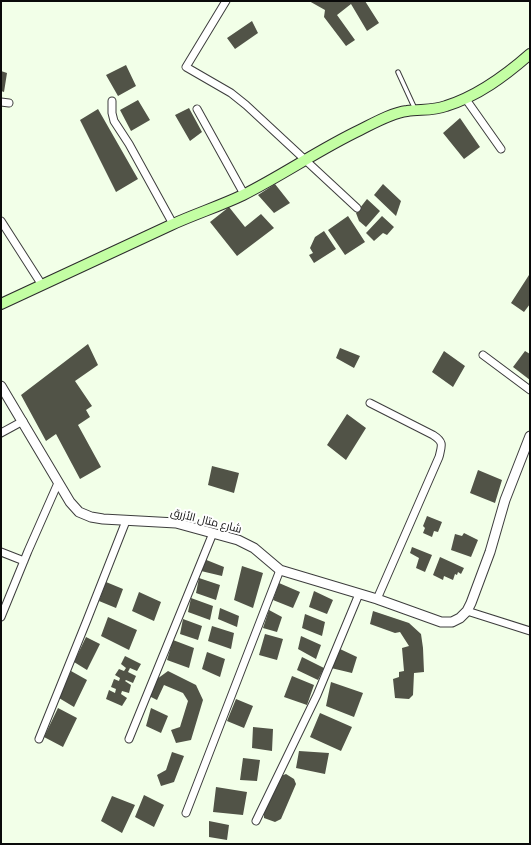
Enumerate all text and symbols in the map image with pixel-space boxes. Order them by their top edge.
street label: شارع متال الأزرق [169,506,243,536]

